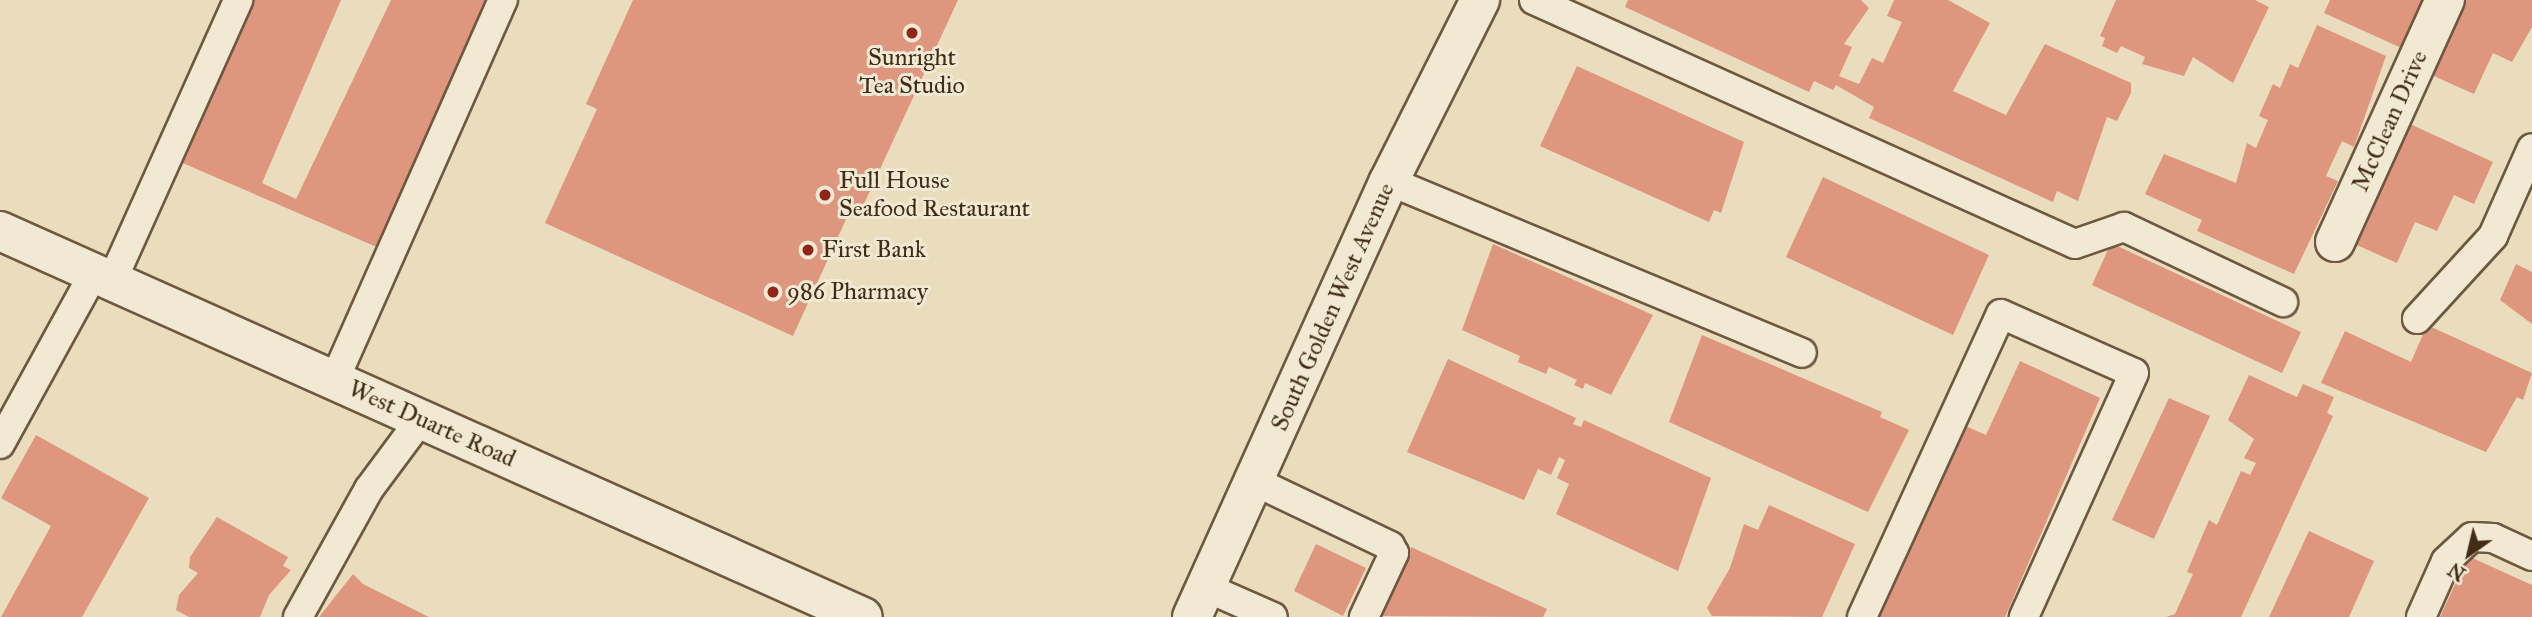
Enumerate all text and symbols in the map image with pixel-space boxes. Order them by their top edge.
marker: Sunright Tea Studio [904,25,920,41]
place label: Sunright Tea Studio [859,44,965,100]
street label: McClean Drive [2346,46,2434,196]
place label: Full House Seafood Restaurant [839,167,1030,223]
street label: South Golden West Avenue [1265,179,1401,435]
marker: Full House Seafood Restaurant [817,187,833,203]
place label: First Bank [822,236,926,264]
marker: First Bank [800,242,816,258]
place label: 986 Pharmacy [787,278,928,306]
marker: 986 Pharmacy [765,284,781,300]
street label: West Duarte Road [344,374,520,474]
north arrow [2434,519,2504,589]
text: N [2444,558,2470,586]

